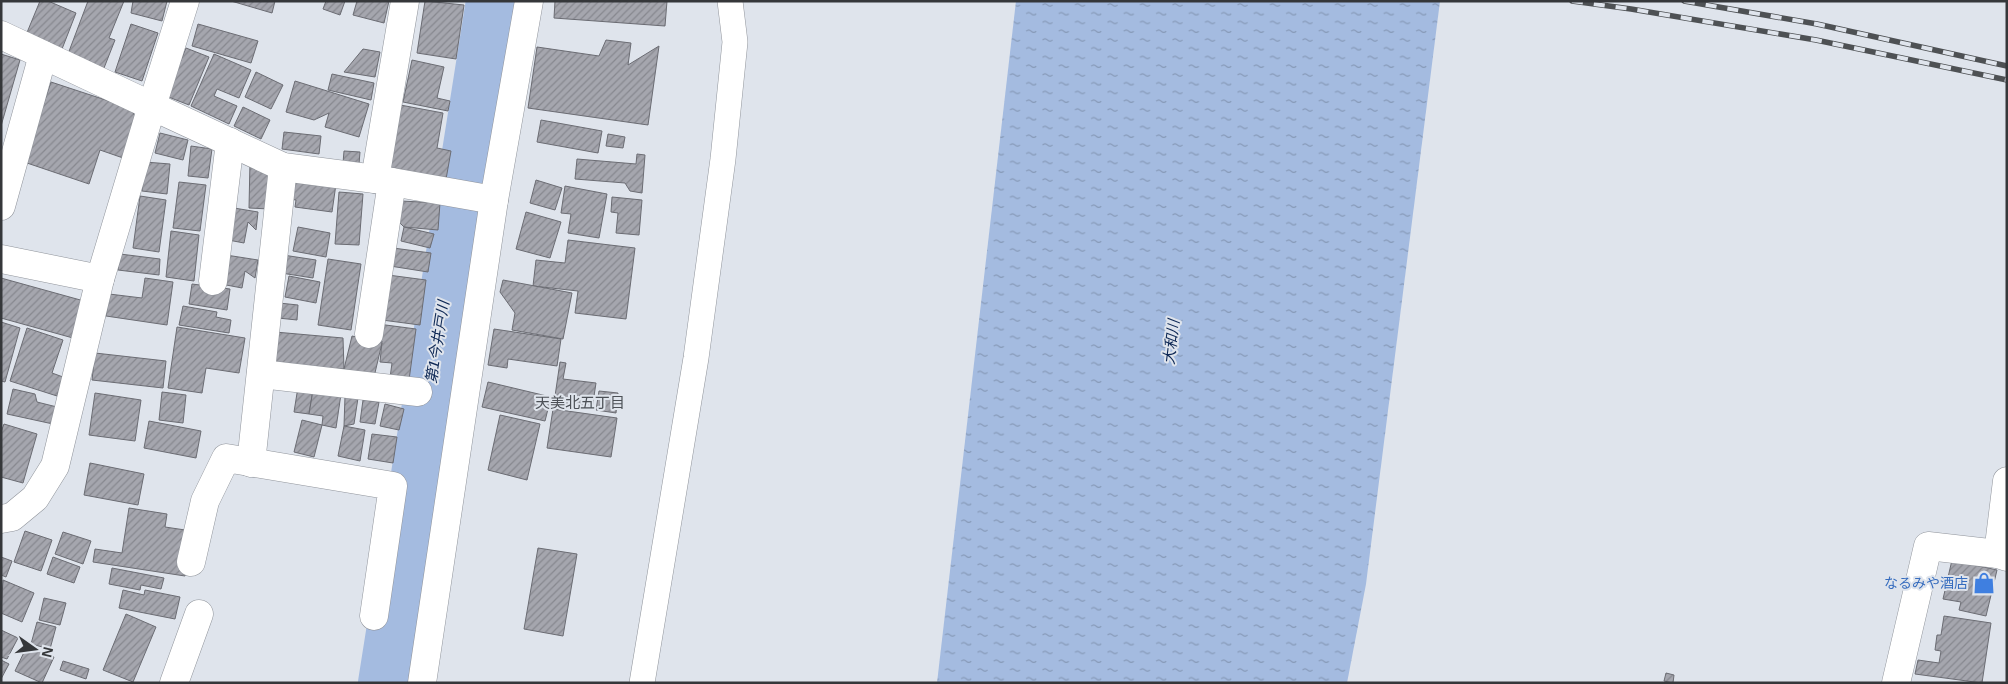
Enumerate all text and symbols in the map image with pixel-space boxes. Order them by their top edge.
water label: 第1今井戸川 [422,298,452,384]
water label: 大和川 [1160,317,1182,365]
district label: 天美北五丁目 [535,394,625,411]
shop icon: なるみや酒店 [1971,570,1997,596]
place label: なるみや酒店 [1884,575,1968,591]
north arrow [10,624,60,674]
text: N [39,645,57,659]

